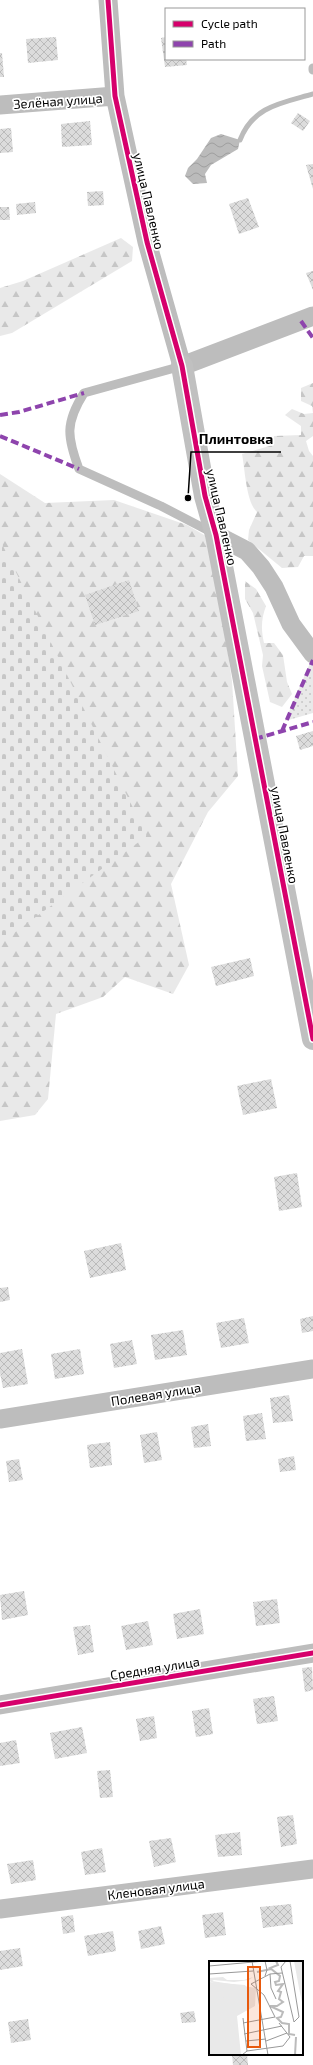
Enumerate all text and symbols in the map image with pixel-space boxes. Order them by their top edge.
legend [165,8,305,60]
text: Cycle path [201,16,258,30]
text: Path [201,36,226,50]
street label: Зелёная улица [13,90,103,112]
street label: улица Павленко [130,151,168,251]
callout: Плинтовка [191,426,281,452]
text: Плинтовка [199,430,273,447]
street label: улица Павленко [203,467,241,567]
street label: улица Павленко [268,785,302,885]
street label: Полевая улица [110,1379,202,1409]
street label: Средняя улица [109,1653,201,1683]
street label: Кленовая улица [107,1875,205,1903]
inset map [209,1961,303,2055]

